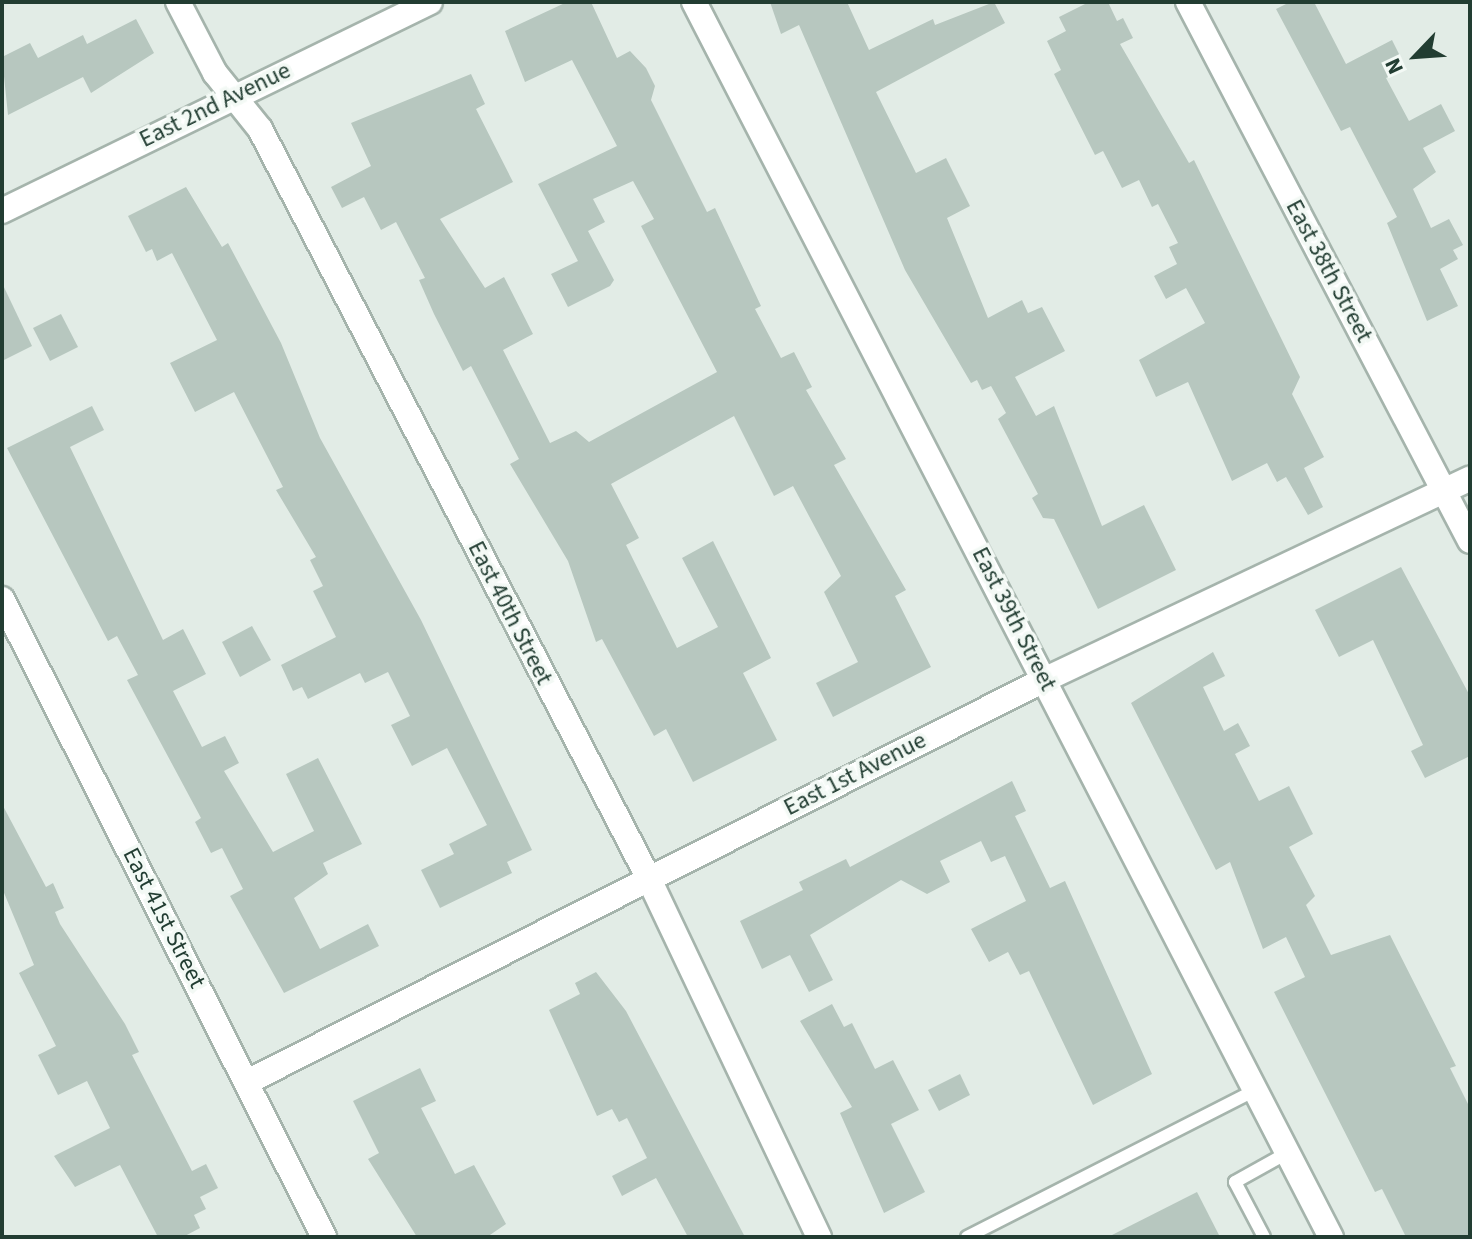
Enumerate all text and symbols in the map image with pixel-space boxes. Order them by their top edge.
north arrow [1376,16,1456,96]
text: N [1377,53,1412,80]
street label: East 2nd Avenue [135,56,295,154]
street label: East 38th Street [1279,195,1379,347]
street label: East 40th Street [461,536,559,690]
street label: East 39th Street [965,542,1063,696]
street label: East 1st Avenue [779,726,931,822]
street label: East 41st Street [116,843,212,993]

